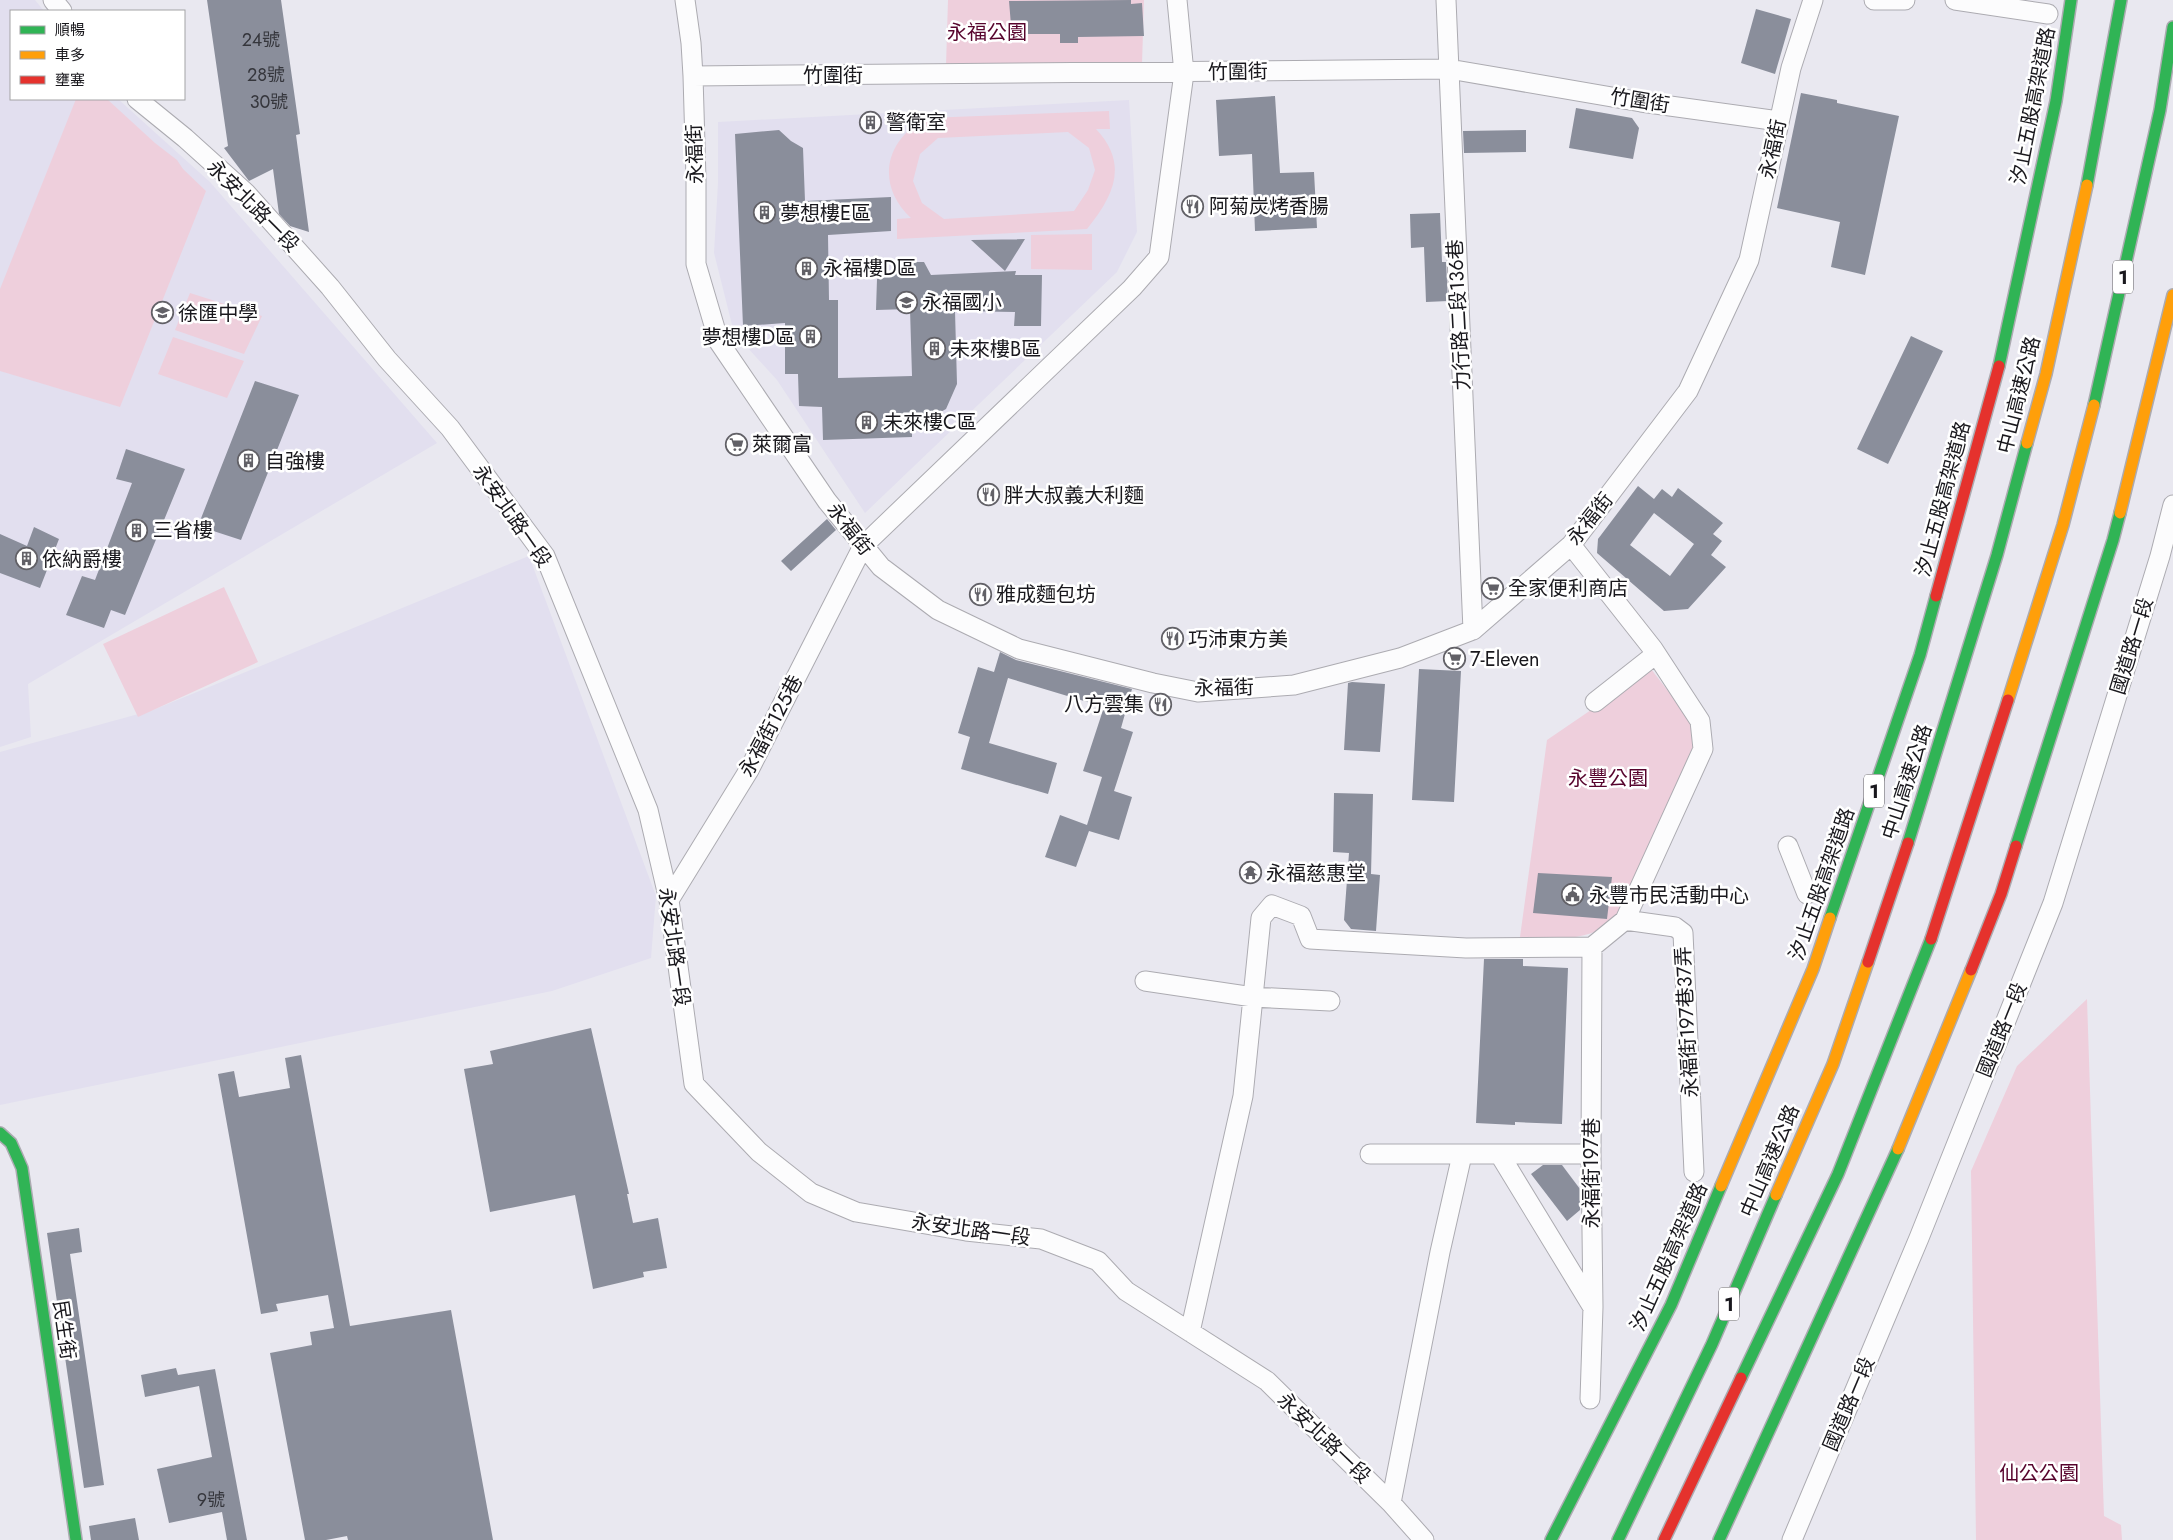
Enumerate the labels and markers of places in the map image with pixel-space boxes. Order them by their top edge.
place label: 警衛室 [886,108,946,137]
building icon: 警衛室 [858,110,882,134]
place label: 阿菊炭烤香腸 [1209,192,1329,221]
restaurant icon: 阿菊炭烤香腸 [1181,194,1205,218]
place label: 夢想樓E區 [780,199,871,228]
building icon: 夢想樓E區 [752,201,776,225]
place label: 永福樓D區 [823,254,917,283]
building icon: 永福樓D區 [795,256,819,280]
place label: 永福國小 [922,288,1002,317]
school or university icon: 永福國小 [894,290,918,314]
place label: 徐匯中學 [178,299,258,328]
school or university icon: 徐匯中學 [150,301,174,325]
place label: 夢想樓D區 [701,323,795,352]
building icon: 夢想樓D區 [799,325,823,349]
place label: 未來樓B區 [950,335,1041,364]
building icon: 未來樓B區 [922,337,946,361]
place label: 未來樓C區 [883,408,977,437]
building icon: 未來樓C區 [855,410,879,434]
place label: 萊爾富 [752,430,812,459]
supermarket icon: 萊爾富 [724,432,748,456]
place label: 自強樓 [265,447,325,476]
building icon: 自強樓 [237,449,261,473]
place label: 胖大叔義大利麵 [1004,481,1144,510]
restaurant icon: 胖大叔義大利麵 [976,483,1000,507]
place label: 三省樓 [153,516,213,545]
building icon: 三省樓 [125,518,149,542]
place label: 依納爵樓 [42,545,122,574]
building icon: 依納爵樓 [14,547,38,571]
place label: 全家便利商店 [1508,574,1628,603]
supermarket icon: 全家便利商店 [1480,576,1504,600]
place label: 雅成麵包坊 [996,580,1096,609]
restaurant icon: 雅成麵包坊 [968,582,992,606]
place label: 巧沛東方美 [1188,625,1288,654]
restaurant icon: 巧沛東方美 [1160,627,1184,651]
place label: 7-Eleven [1470,645,1540,674]
supermarket icon: 7-Eleven [1442,647,1466,671]
place label: 八方雲集 [1064,690,1144,719]
restaurant icon: 八方雲集 [1148,692,1172,716]
place label: 永福慈惠堂 [1266,859,1366,888]
temple icon: 永福慈惠堂 [1238,861,1262,885]
place label: 永豐市民活動中心 [1589,881,1749,910]
public building icon: 永豐市民活動中心 [1561,883,1585,907]

